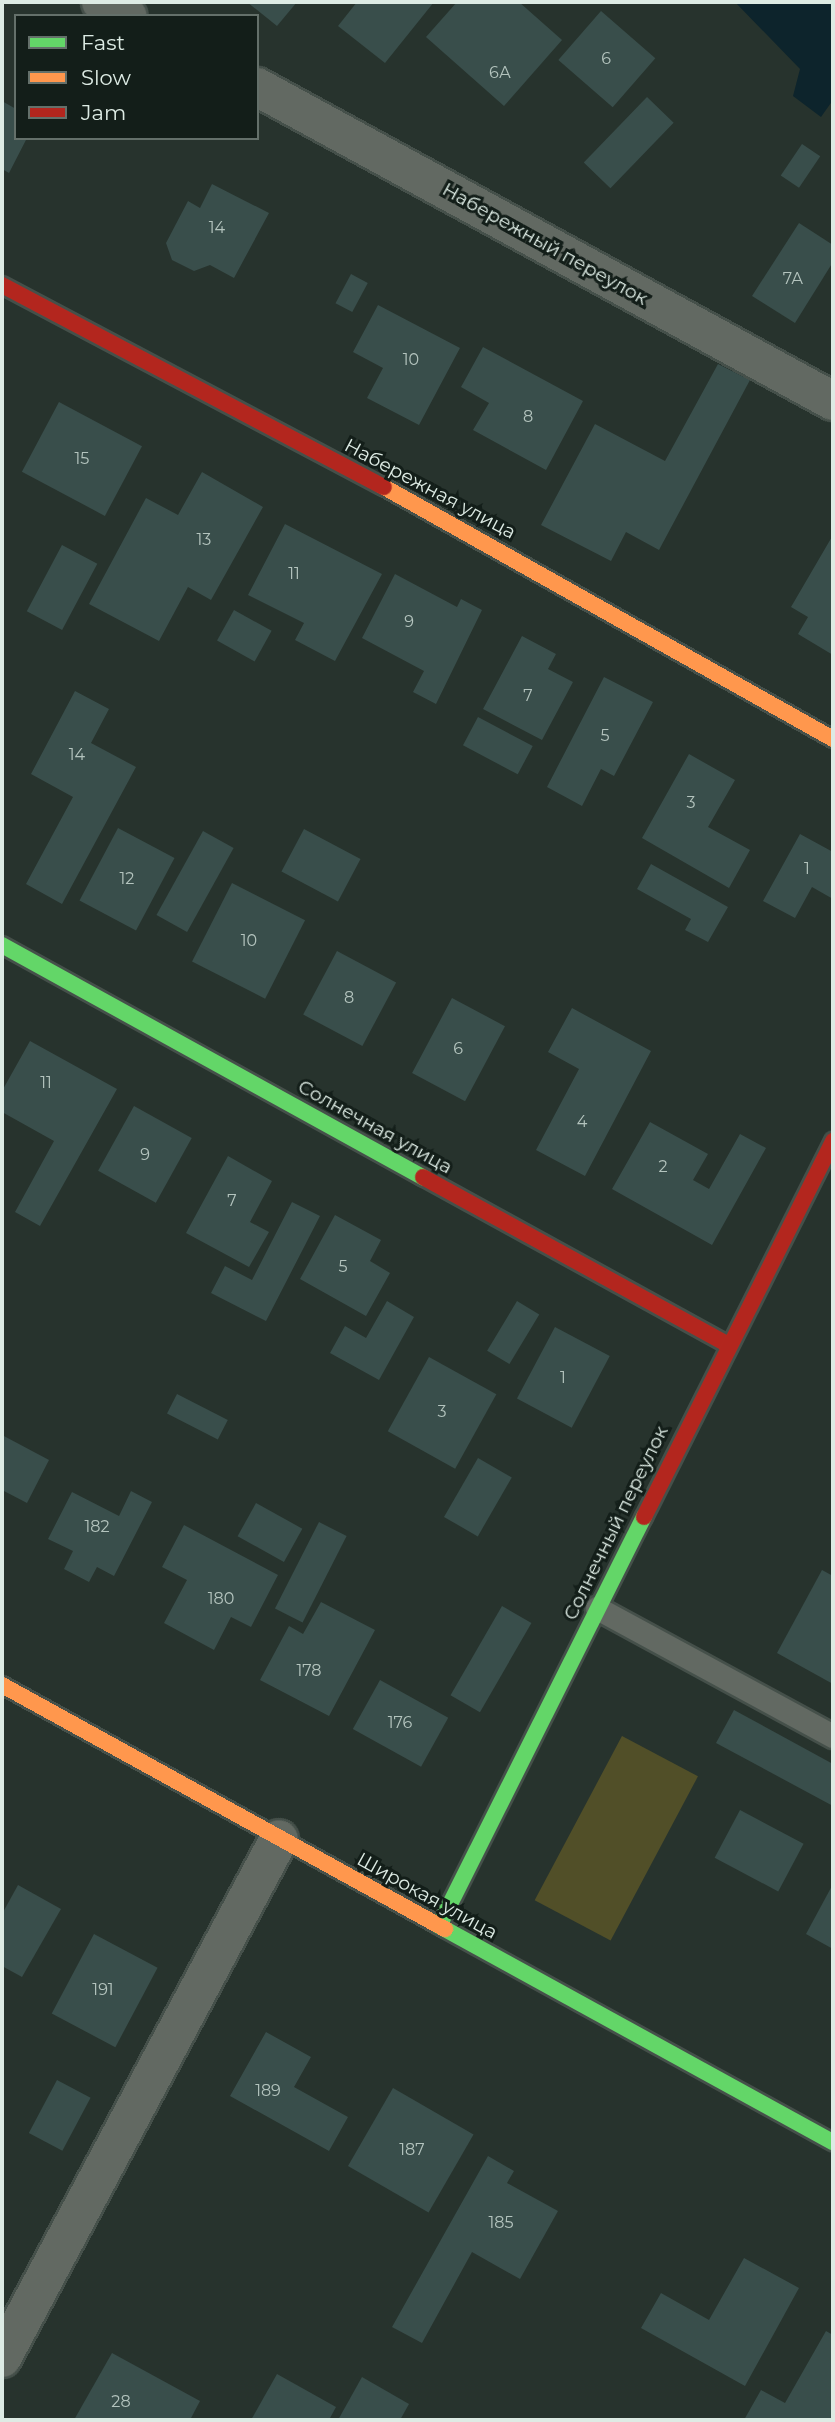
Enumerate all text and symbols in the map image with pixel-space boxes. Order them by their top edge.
legend [14,14,259,140]
text: Fast [81,30,125,55]
house number: 6 [601,49,611,69]
house number: 6А [489,63,511,83]
text: Slow [81,65,131,90]
text: Jam [81,100,126,125]
street label: Набережный переулок [438,178,652,310]
house number: 14 [209,218,225,238]
house number: 7А [783,269,803,289]
house number: 10 [403,350,419,370]
house number: 8 [523,407,533,427]
street label: Набережная улица [340,434,520,544]
house number: 15 [75,449,89,469]
house number: 13 [197,530,211,550]
house number: 11 [288,564,300,584]
house number: 9 [404,612,414,632]
house number: 7 [523,686,533,706]
house number: 5 [600,726,610,746]
house number: 14 [69,745,85,765]
house number: 3 [686,793,696,813]
house number: 1 [804,859,810,879]
house number: 12 [120,869,134,889]
house number: 10 [241,931,257,951]
house number: 8 [344,988,354,1008]
house number: 6 [453,1039,463,1059]
house number: 11 [40,1073,52,1093]
street label: Солнечная улица [294,1075,456,1179]
house number: 4 [577,1112,587,1132]
house number: 9 [140,1145,150,1165]
house number: 2 [658,1157,668,1177]
house number: 7 [227,1191,237,1211]
house number: 5 [338,1257,348,1277]
house number: 1 [560,1368,566,1388]
house number: 3 [437,1402,447,1422]
street label: Солнечный переулок [559,1422,673,1624]
house number: 182 [84,1517,110,1537]
house number: 180 [208,1589,234,1609]
house number: 178 [296,1661,322,1681]
house number: 176 [388,1713,412,1733]
street label: Широкая улица [353,1848,501,1944]
house number: 191 [92,1980,114,2000]
house number: 189 [255,2081,281,2101]
house number: 187 [399,2140,425,2160]
house number: 185 [488,2213,514,2233]
house number: 28 [111,2392,131,2412]

